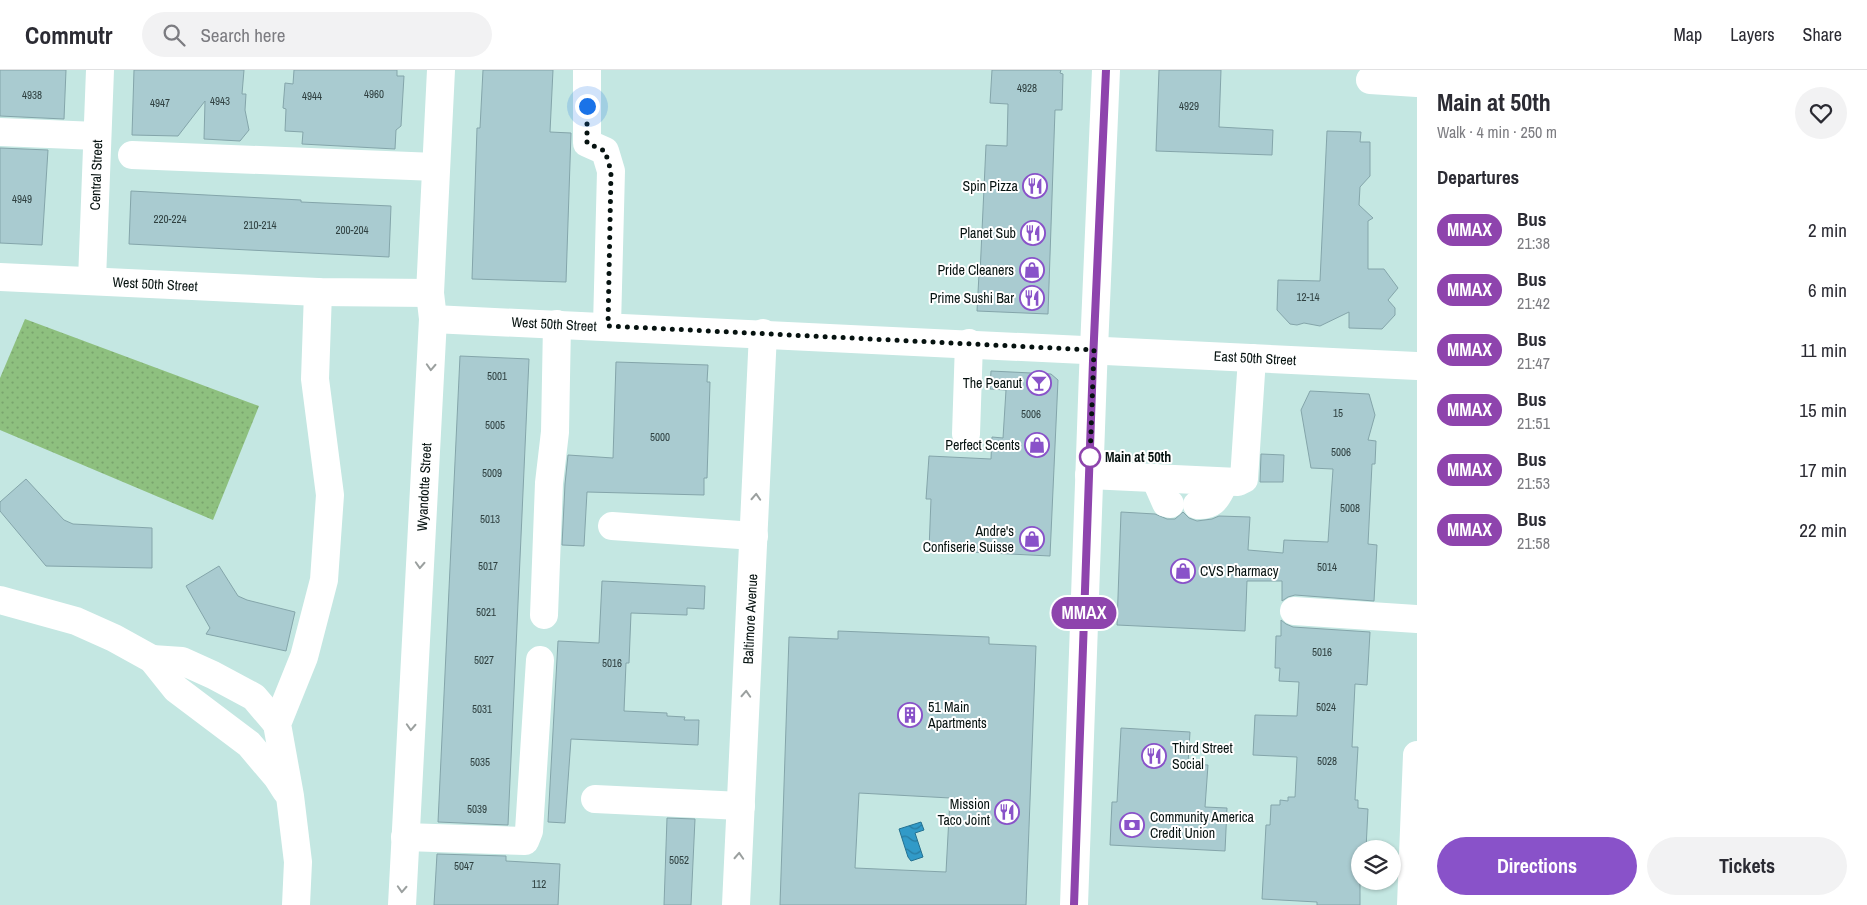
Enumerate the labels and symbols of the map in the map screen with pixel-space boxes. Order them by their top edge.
house number: 4928 [1017,81,1037,95]
house number: 4960 [364,87,384,101]
house number: 4938 [22,88,42,102]
house number: 4944 [302,89,322,103]
house number: 4943 [210,94,230,108]
your location [575,94,600,119]
house number: 4947 [150,96,170,110]
house number: 4929 [1179,99,1199,113]
street label: Central Street [86,139,106,211]
restaurant icon: Spin Pizza [1022,173,1048,199]
place label: Spin Pizza [962,177,1019,195]
house number: 4949 [12,192,32,206]
house number: 220-224 [153,212,187,226]
house number: 210-214 [243,218,277,232]
restaurant icon: Planet Sub [1020,220,1046,246]
house number: 200-204 [335,223,369,237]
place label: Planet Sub [960,224,1016,242]
shop icon: Pride Cleaners [1019,257,1045,283]
place label: Pride Cleaners [937,261,1014,279]
street label: West 50th Street [112,273,198,295]
restaurant icon: Prime Sushi Bar [1019,285,1045,311]
place label: Prime Sushi Bar [930,289,1014,307]
house number: 12-14 [1296,290,1320,304]
street label: West 50th Street [511,313,597,335]
street label: East 50th Street [1213,347,1297,369]
one-way arrow [425,364,436,372]
house number: 5001 [487,369,507,383]
bar icon: The Peanut [1026,370,1052,396]
place label: The Peanut [963,374,1022,392]
house number: 15 [1333,406,1343,420]
house number: 5006 [1021,407,1041,421]
house number: 5005 [485,418,505,432]
house number: 5000 [650,430,670,444]
shop icon: Perfect Scents [1024,432,1050,458]
place label: Perfect Scents [945,436,1020,454]
street label: Wyandotte Street [413,442,435,532]
house number: 5006 [1331,445,1351,459]
marker: Main at 50th [1079,446,1101,468]
place label: Main at 50th [1105,448,1171,466]
house number: 5009 [482,466,502,480]
one-way arrow [750,492,761,500]
house number: 5008 [1340,501,1360,515]
house number: 5013 [480,512,500,526]
place label: Andre's Confiserie Suisse [923,522,1014,556]
shop icon: Andre's Confiserie Suisse [1019,526,1045,552]
shop icon: CVS Pharmacy [1170,558,1196,584]
house number: 5017 [478,559,498,573]
house number: 5014 [1317,560,1337,574]
one-way arrow [414,561,425,569]
place label: CVS Pharmacy [1200,562,1279,580]
street label: Baltimore Avenue [739,573,761,665]
line badge: MMAX [1049,597,1119,629]
house number: 5021 [476,605,496,619]
house number: 5016 [1312,645,1332,659]
house number: 5027 [474,653,494,667]
house number: 5016 [602,656,622,670]
one-way arrow [741,690,752,698]
place label: 51 Main Apartments [927,698,987,732]
house number: 5024 [1316,700,1336,714]
house number: 5031 [472,702,492,716]
building icon: 51 Main Apartments [897,702,923,728]
one-way arrow [406,723,417,731]
place label: Third Street Social [1172,739,1233,773]
restaurant icon: Third Street Social [1141,743,1167,769]
house number: 5028 [1317,754,1337,768]
house number: 5035 [470,755,490,769]
place label: Mission Taco Joint [937,795,990,829]
restaurant icon: Mission Taco Joint [994,799,1020,825]
house number: 5039 [467,802,487,816]
place label: Community America Credit Union [1150,808,1255,842]
bank icon: Community America Credit Union [1119,812,1145,838]
one-way arrow [733,852,744,860]
house number: 5052 [669,853,689,867]
house number: 5047 [454,859,474,873]
house number: 112 [532,877,546,891]
one-way arrow [397,885,408,893]

